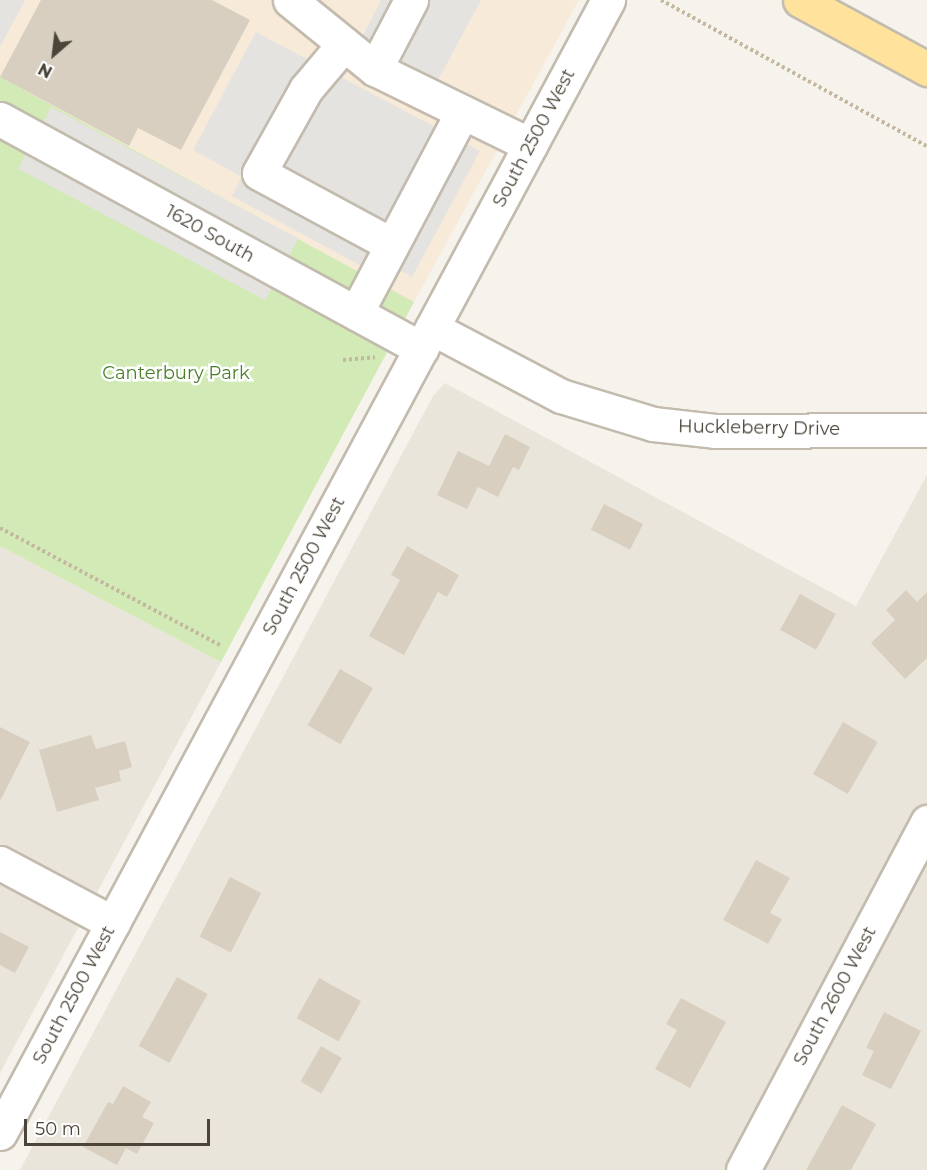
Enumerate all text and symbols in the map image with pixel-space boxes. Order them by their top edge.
north arrow [24,24,84,84]
text: N [35,59,55,82]
street label: South 2500 West [488,65,580,211]
street label: 1620 South [162,201,258,267]
park label: Canterbury Park [102,362,250,384]
street label: Huckleberry Drive [678,416,840,440]
street label: South 2500 West [258,493,350,639]
street label: South 2500 West [28,922,120,1068]
street label: South 2600 West [789,923,881,1069]
scale bar [27,1107,213,1145]
text: 50 m [35,1118,81,1140]

